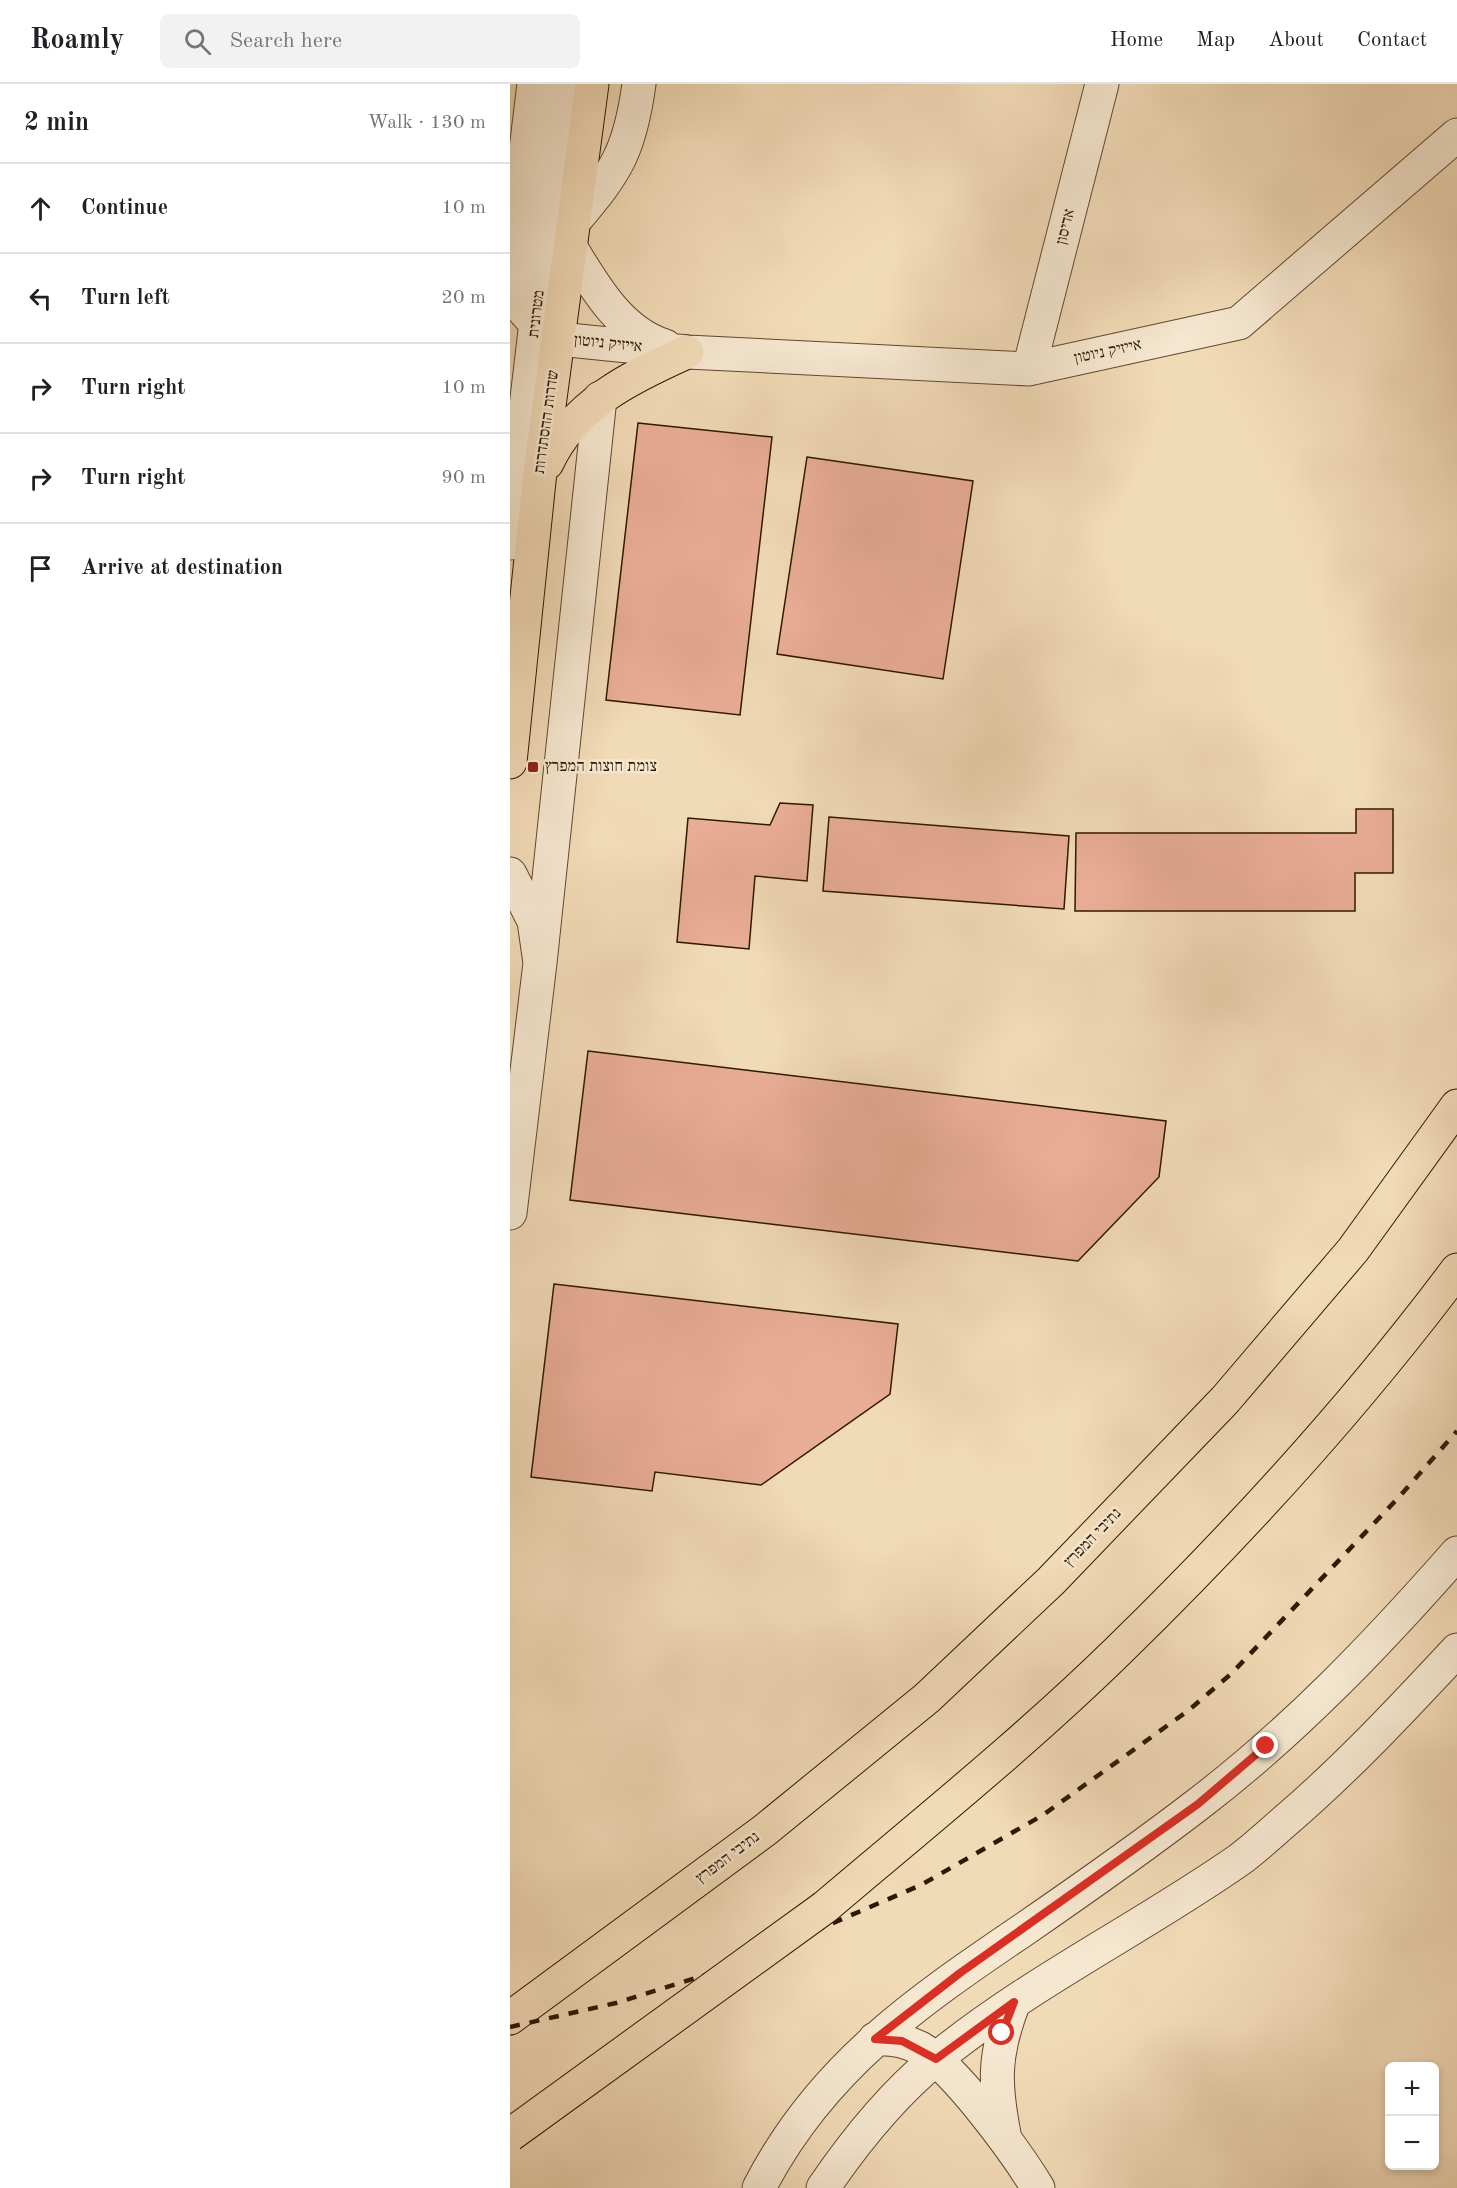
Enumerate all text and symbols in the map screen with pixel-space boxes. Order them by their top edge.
search box [160,14,580,68]
icon: search [181,25,214,58]
text: Roamly [30,27,124,55]
text: Search here [229,30,342,52]
text: Home [1110,30,1163,51]
text: Map [1196,30,1235,51]
text: About [1268,30,1324,51]
text: Contact [1357,30,1427,51]
text: 2 min [24,110,89,136]
text: Walk · 130 m [367,113,486,133]
icon: ahead [24,192,57,225]
text: Continue [81,197,168,219]
text: 10 m [441,198,486,218]
street label: אדיסון [1054,207,1078,247]
icon: left [24,282,57,315]
text: Turn left [81,287,170,309]
text: 20 m [441,288,486,308]
street label: מטרונית [526,289,548,339]
street label: אייזיק ניוטון [573,332,643,356]
street label: אייזיק ניוטון [1073,337,1143,367]
street label: שדרות ההסתדרות [532,369,562,475]
icon: right [24,372,57,405]
text: Turn right [81,377,185,399]
text: 10 m [441,378,486,398]
icon: right [24,462,57,495]
text: Turn right [81,467,185,489]
text: 90 m [441,468,486,488]
icon: arrive [24,552,57,585]
text: Arrive at destination [81,557,283,579]
place label: צומת חוצות המפרץ [545,759,657,775]
marker: צומת חוצות המפרץ [526,760,540,774]
street label: נתיבי המפרץ [1061,1506,1125,1570]
route end [1252,1732,1278,1758]
street label: נתיבי המפרץ [693,1829,763,1887]
route start [988,2019,1014,2045]
map controls [1385,2062,1439,2170]
button: + [1385,2062,1439,2116]
button: − [1385,2116,1439,2170]

